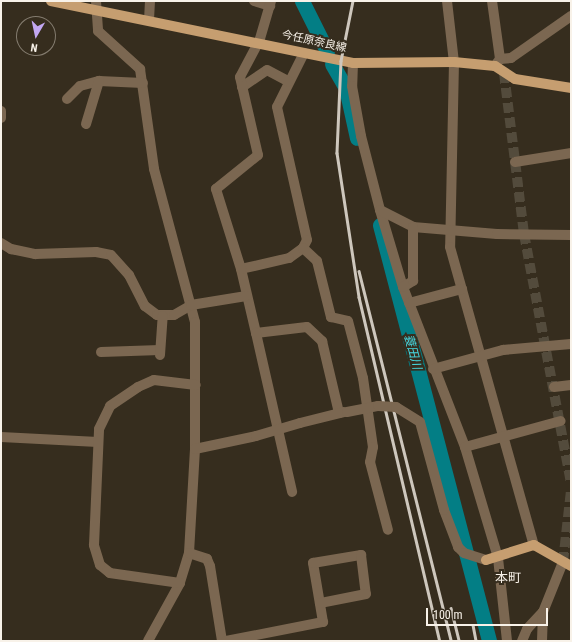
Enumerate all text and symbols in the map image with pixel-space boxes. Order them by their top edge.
north arrow [16,16,56,56]
street label: 今任原奈良線 [280,29,348,55]
text: N [30,40,39,54]
water label: 蓑田川 [400,333,424,371]
district label: 本町 [495,570,521,586]
scale bar [428,600,550,626]
text: 100 m [433,608,463,622]

